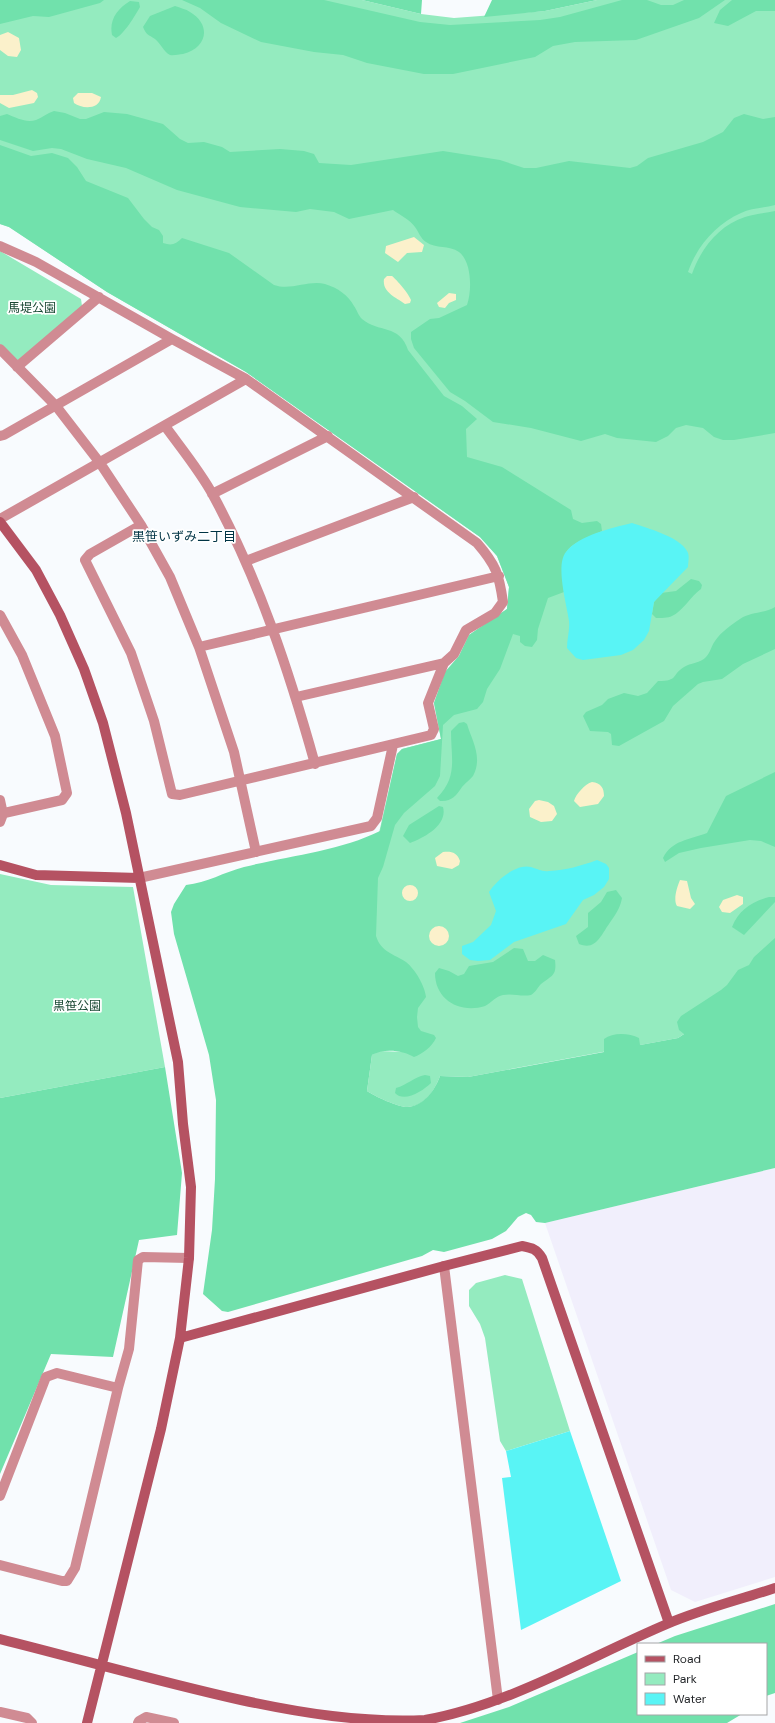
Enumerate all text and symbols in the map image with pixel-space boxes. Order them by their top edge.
park label: 馬堤公園 [8,300,56,316]
district label: 黒笹いずみ二丁目 [132,528,236,545]
park label: 黒笹公園 [53,998,101,1014]
legend [637,1643,767,1715]
text: Road [673,1651,701,1667]
text: Park [673,1671,697,1687]
text: Water [673,1691,707,1707]

